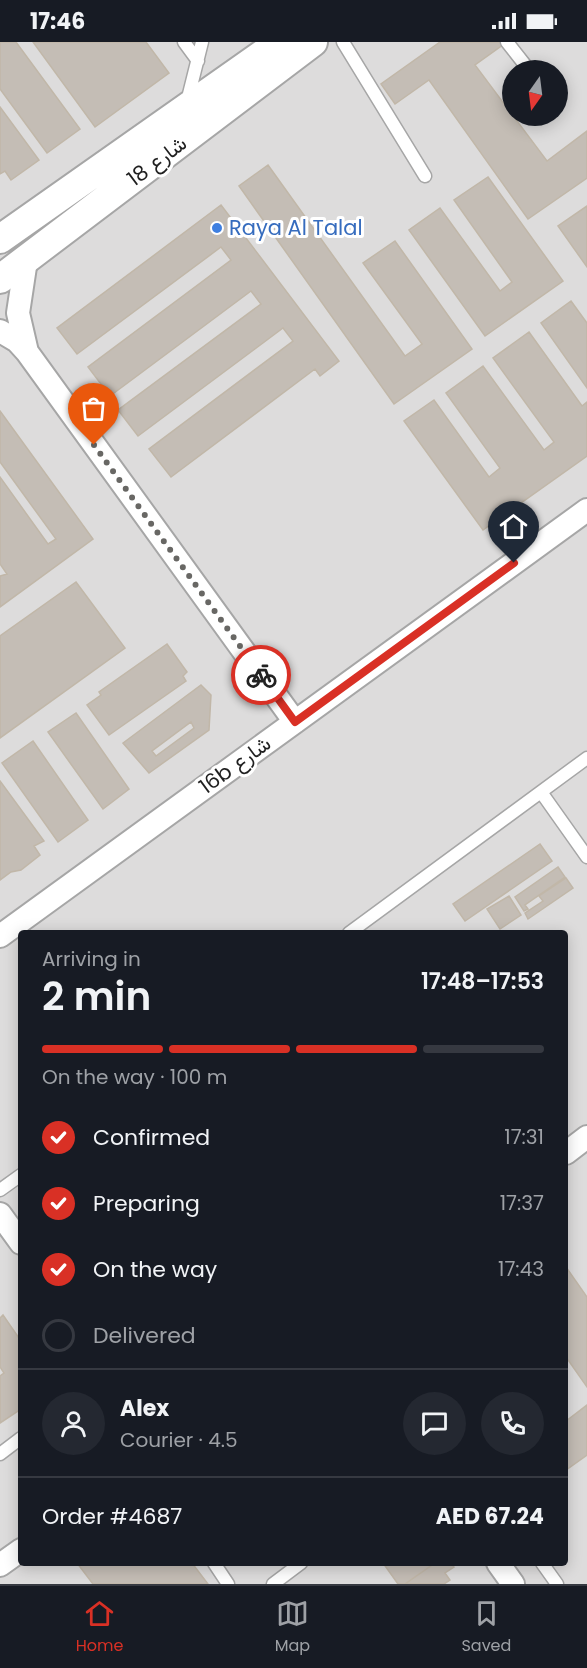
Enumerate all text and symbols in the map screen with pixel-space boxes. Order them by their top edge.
text: 17:46 [30,6,85,37]
north arrow [502,60,568,126]
map controls [502,60,568,126]
street label: شارع 18 [121,129,193,193]
place label: Raya Al Talal [229,213,363,242]
marker: Raya Al Talal [210,221,224,235]
pin [68,383,119,445]
icon: bag [77,392,110,425]
pin [488,501,539,563]
icon: home [497,510,530,543]
courier [231,645,291,705]
icon: bike [245,659,278,692]
street label: 16b شارع [193,729,276,800]
text: Arriving in [42,945,141,973]
text: 17:48–17:53 [421,966,544,997]
text: 2 min [42,969,151,1024]
text: On the way · 100 m [42,1063,227,1091]
icon: check [42,1121,75,1154]
text: Confirmed [93,1122,210,1153]
text: 17:31 [504,1123,544,1151]
icon: check [42,1187,75,1220]
text: Preparing [93,1188,200,1219]
text: 17:37 [500,1189,544,1217]
icon: check [42,1253,75,1286]
text: On the way [93,1254,217,1285]
text: 17:43 [498,1255,544,1283]
text: Delivered [93,1320,196,1351]
button: person [42,1392,105,1455]
button: chat [403,1392,466,1455]
button: phone [481,1392,544,1455]
text: Alex [120,1393,169,1424]
text: Courier · 4.5 [120,1426,238,1454]
text: Order #4687 [42,1501,182,1532]
text: AED 67.24 [436,1501,544,1532]
tab: Home [76,1597,123,1658]
tab: Map [275,1597,310,1658]
tab: Saved [461,1597,511,1658]

